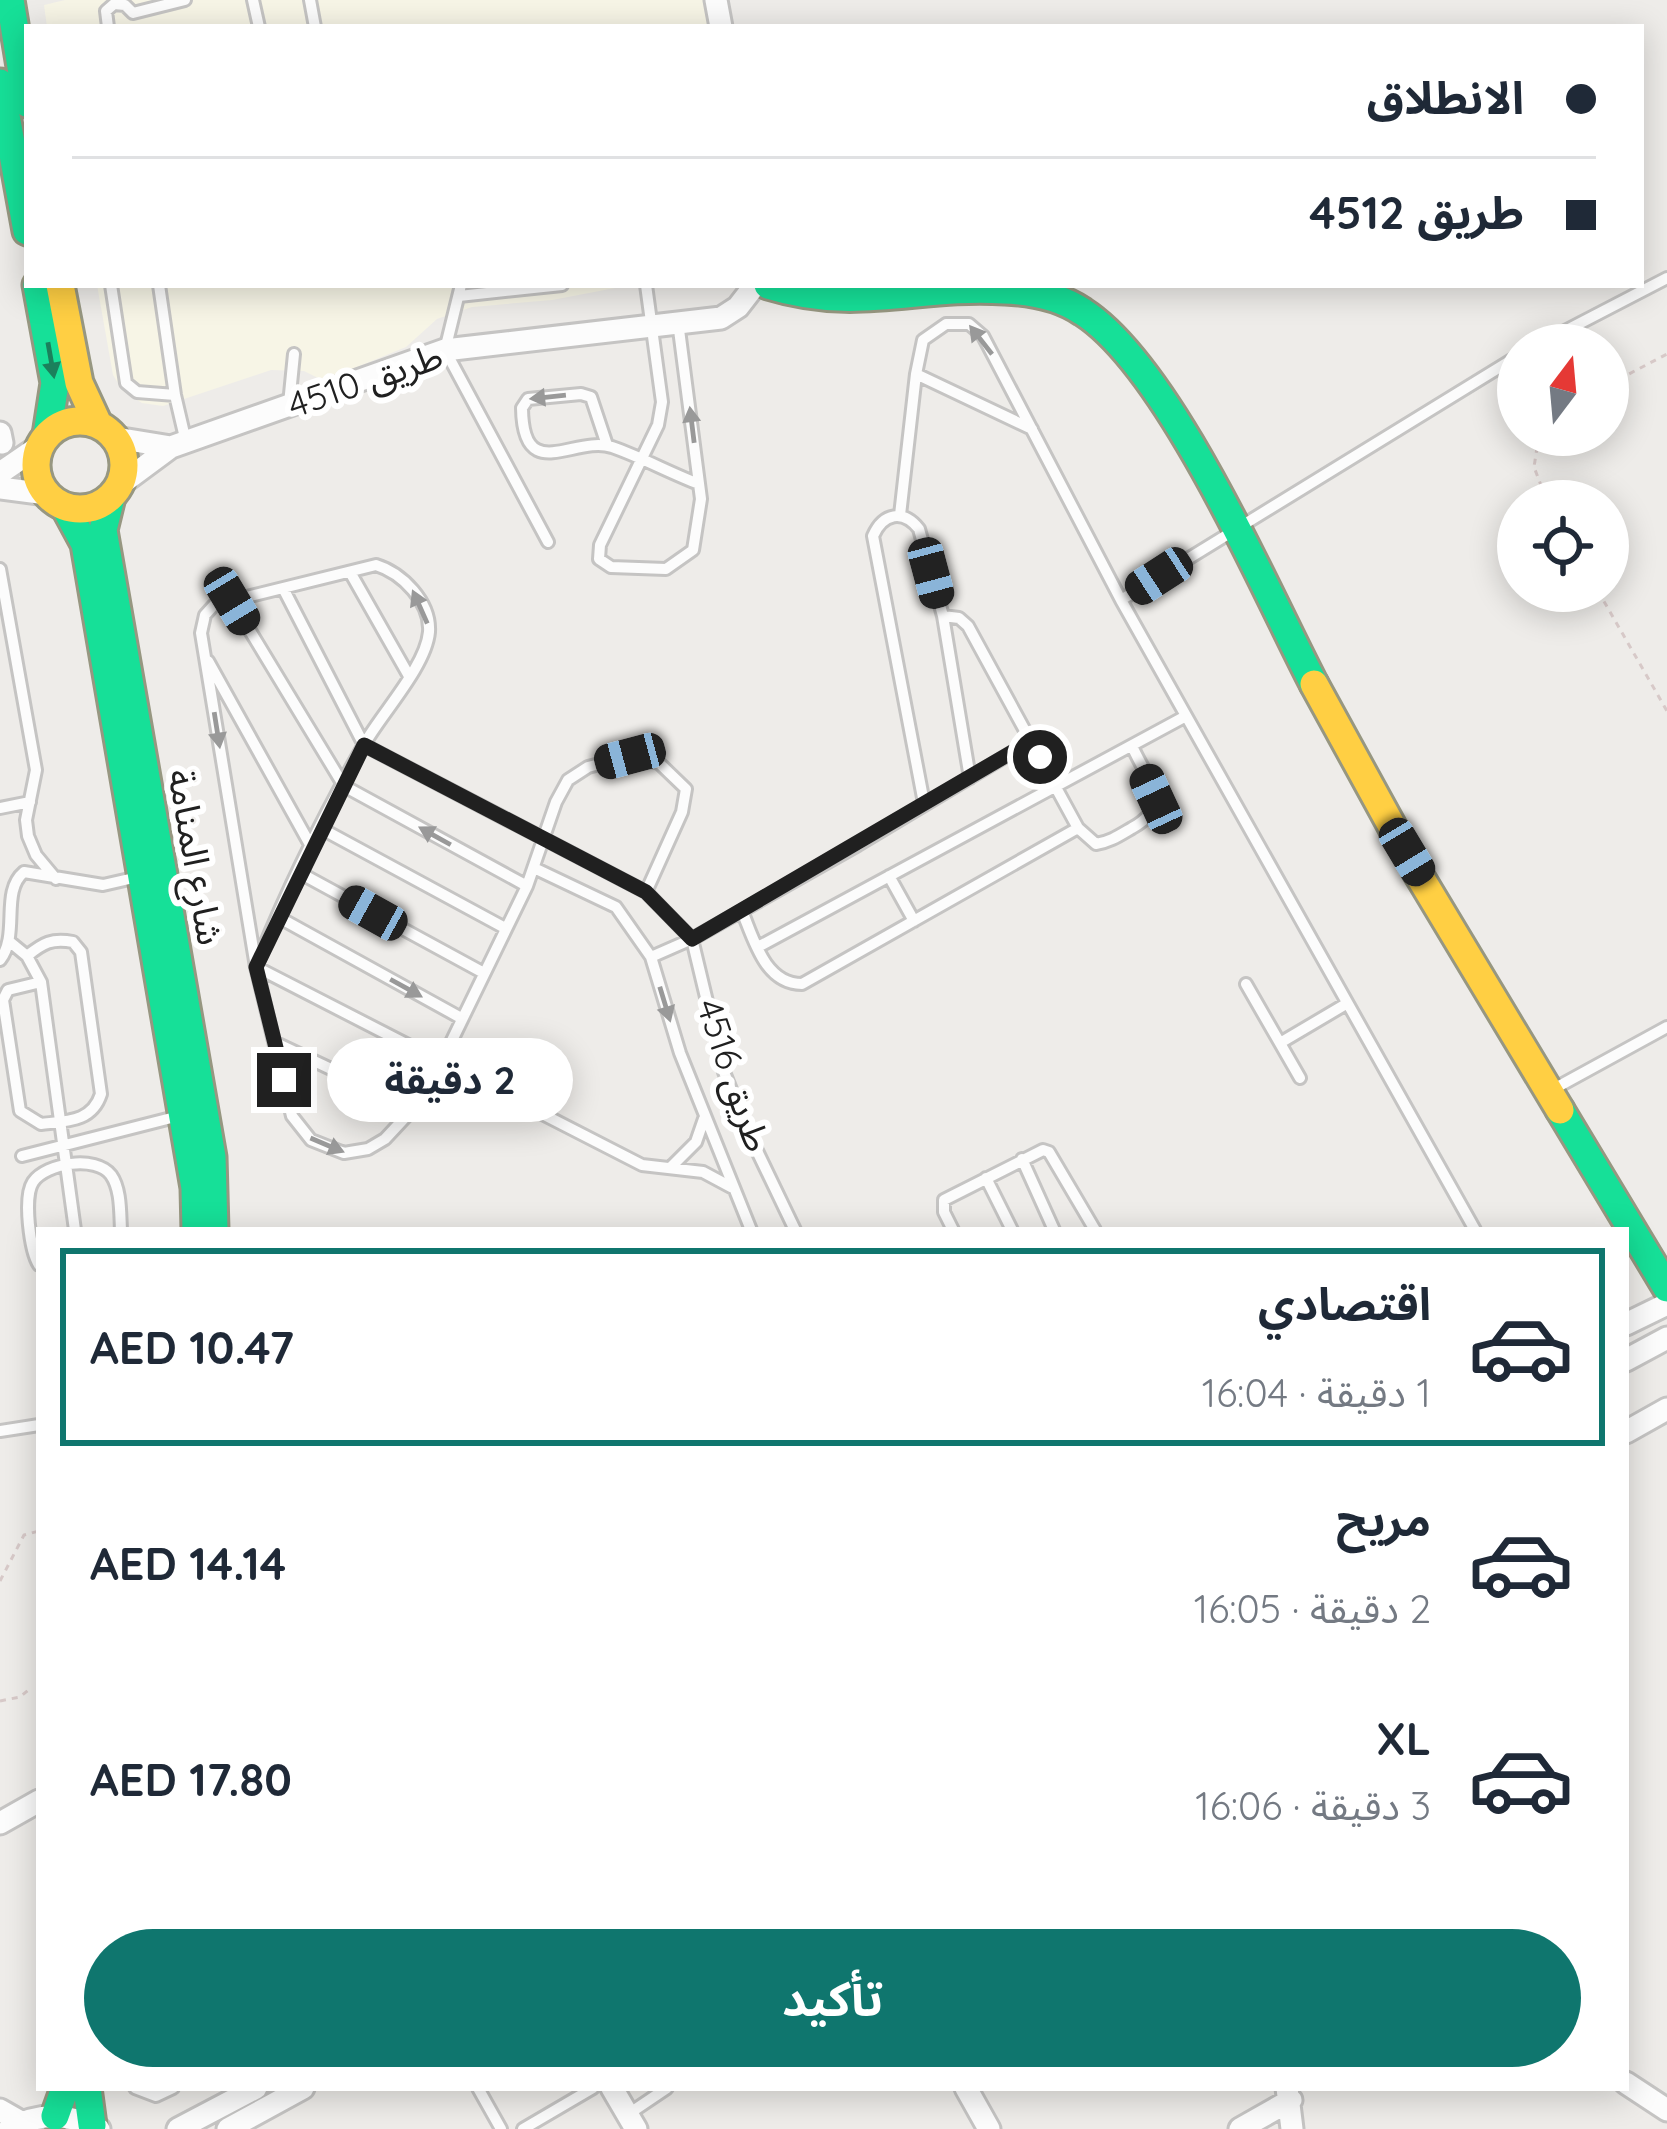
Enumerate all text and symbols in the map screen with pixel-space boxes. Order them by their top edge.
text: الانطلاق [1367,69,1524,125]
text: طريق 4512 [1309,184,1524,240]
north arrow [1497,324,1629,456]
map controls [1497,324,1629,612]
one-way arrow [969,325,995,356]
street label: طريق 4510 [281,332,449,428]
one-way arrow [42,342,61,379]
one-way arrow [529,388,566,407]
one-way arrow [682,406,701,443]
button: locate [1497,480,1629,612]
car [904,534,958,612]
car [1119,541,1199,611]
car [198,561,266,641]
one-way arrow [409,589,429,624]
one-way arrow [208,712,226,750]
car [591,729,669,783]
route start [1013,730,1067,784]
car [1124,759,1188,839]
street label: شارع المنامة [154,765,234,949]
car [1373,812,1441,892]
one-way arrow [418,826,453,847]
car [333,880,413,946]
one-way arrow [389,977,424,998]
one-way arrow [657,986,675,1023]
street label: طريق 4516 [686,992,782,1158]
callout: 2 دقيقة [326,1038,572,1122]
route end [257,1053,311,1107]
text: 2 دقيقة [384,1055,516,1104]
one-way arrow [309,1136,345,1155]
text: اقتصادي [1258,1275,1431,1331]
icon: car [1467,1293,1575,1401]
text: AED 10.47 [90,1319,294,1375]
text: 1 دقيقة · 16:04 [1202,1368,1431,1417]
text: مريح [1336,1491,1431,1547]
icon: car [1467,1509,1575,1617]
text: AED 14.14 [90,1535,286,1591]
text: 2 دقيقة · 16:05 [1194,1584,1431,1633]
text: XL [1376,1710,1431,1766]
icon: car [1467,1725,1575,1833]
text: AED 17.80 [90,1751,292,1807]
text: 3 دقيقة · 16:06 [1195,1781,1431,1830]
button: تأكيد [84,1929,1581,2067]

